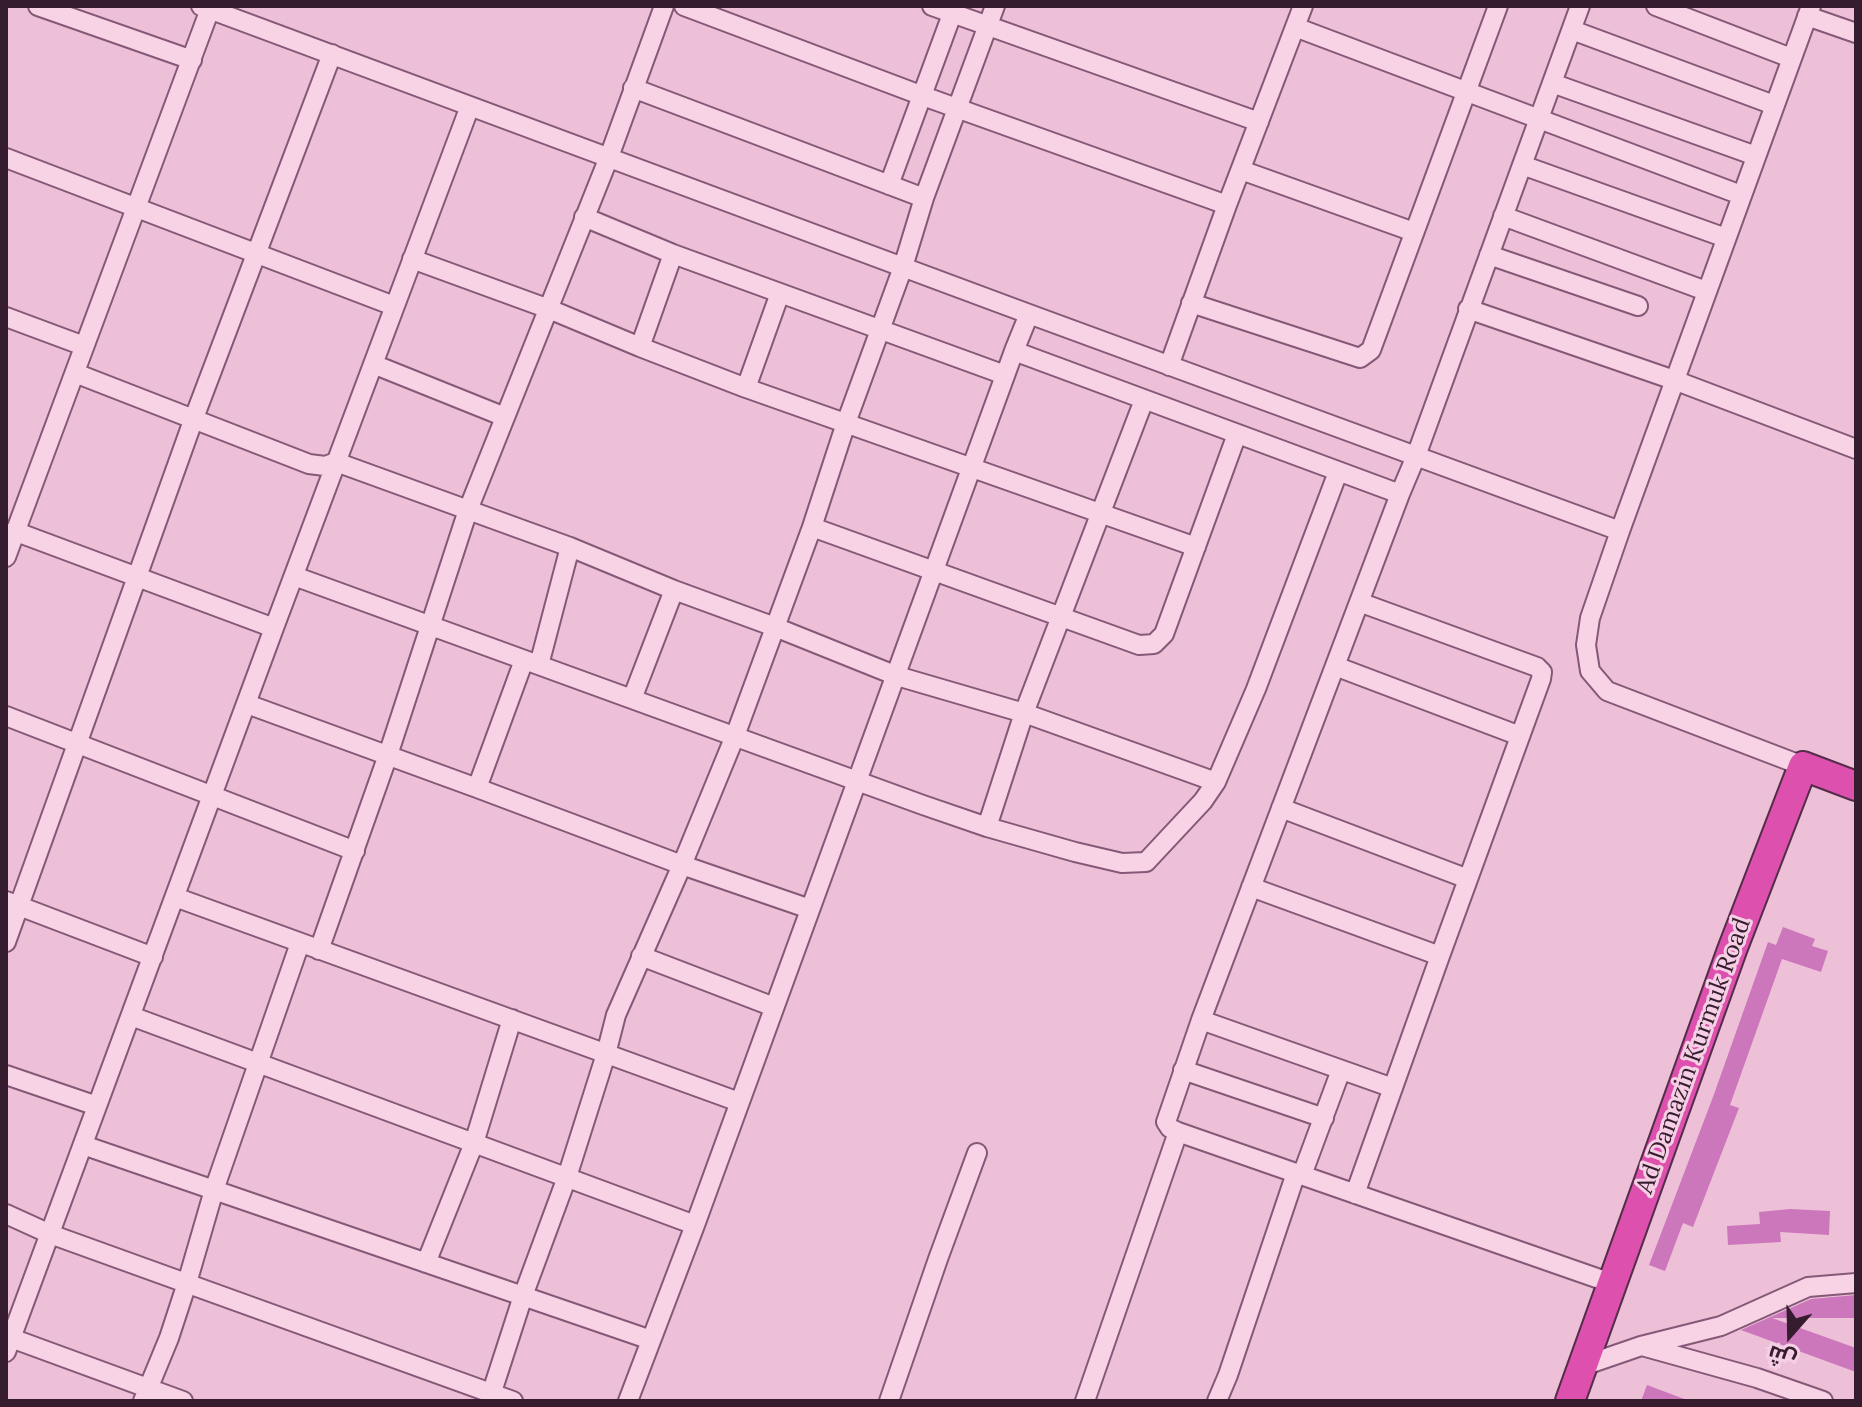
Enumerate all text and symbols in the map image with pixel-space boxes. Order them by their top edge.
street label: Ad Damazin Kurmuk Road [1631,914,1757,1198]
north arrow [1750,1295,1830,1375]
text: ش [1764,1340,1800,1376]

